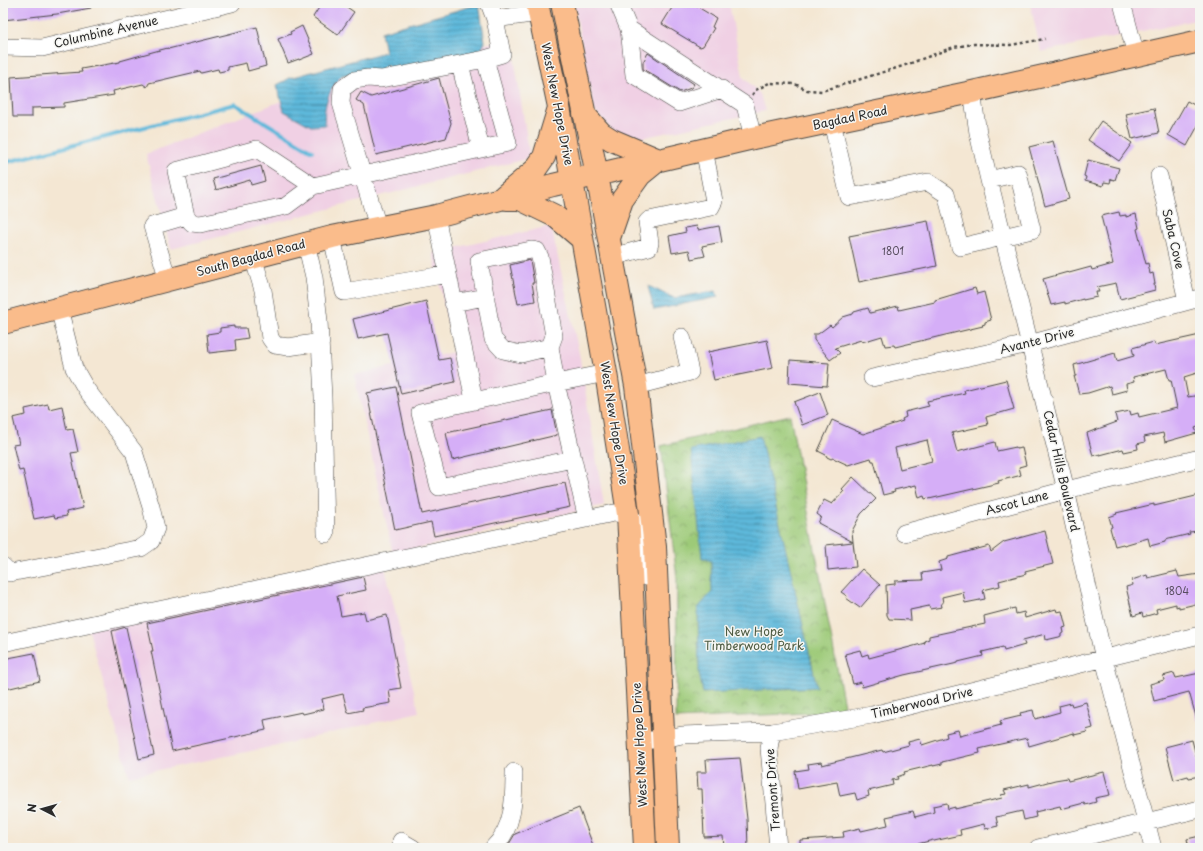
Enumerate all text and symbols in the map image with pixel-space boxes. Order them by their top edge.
street label: Columbine Avenue [52,10,160,52]
street label: West New Hope Drive [537,41,579,167]
street label: Bagdad Road [811,100,889,134]
street label: Saba Cove [1158,207,1190,271]
street label: South Bagdad Road [194,234,307,280]
house number: 1801 [882,243,904,258]
street label: Avante Drive [998,322,1076,358]
street label: West New Hope Drive [596,360,634,486]
street label: Cedar Hills Boulevard [1039,408,1085,534]
street label: Ascot Lane [983,485,1051,519]
house number: 1804 [1165,583,1189,598]
park label: New Hope Timberwood Park [704,622,804,654]
street label: West New Hope Drive [627,682,651,808]
street label: Timberwood Drive [869,682,974,722]
street label: Tremont Drive [760,748,784,832]
north arrow [22,789,62,829]
text: N [23,802,40,813]

